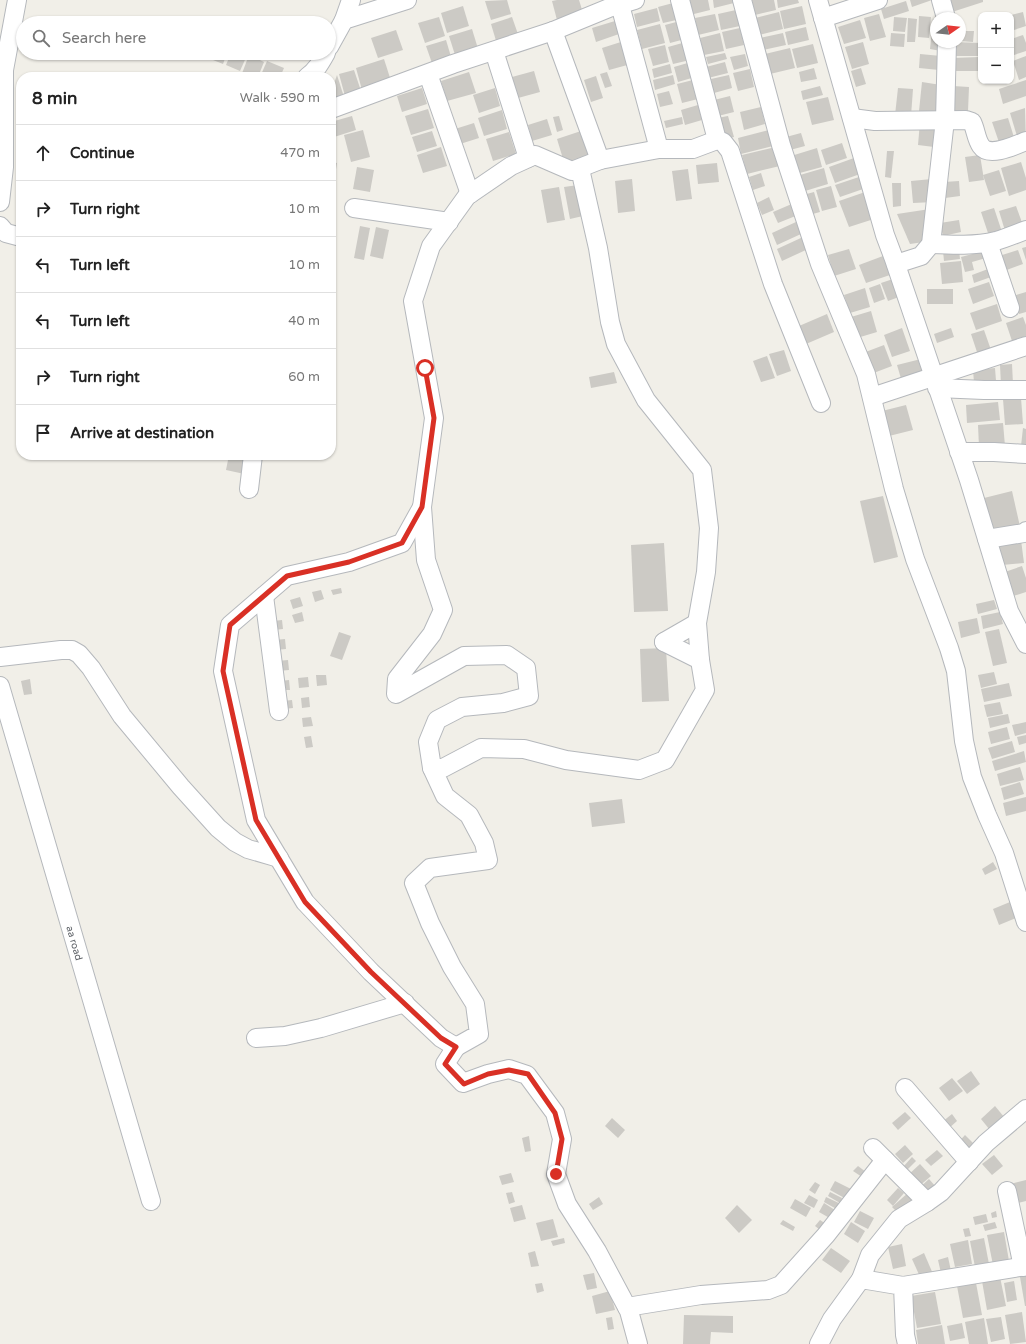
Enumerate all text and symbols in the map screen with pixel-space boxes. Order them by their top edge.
north arrow [930,12,966,48]
map controls [978,12,1014,84]
button: + [978,12,1014,48]
search box [16,16,336,60]
icon: search [30,27,52,49]
text: Search here [62,29,146,47]
button: − [978,48,1014,84]
text: 8 min [32,88,77,109]
text: Walk · 590 m [240,90,320,106]
icon: ahead [32,142,54,164]
text: Continue [70,144,134,162]
text: 470 m [280,145,320,161]
icon: right [32,198,54,220]
text: Turn right [70,200,140,218]
text: 10 m [288,201,320,217]
icon: left [32,254,54,276]
text: Turn left [70,256,130,274]
text: 10 m [288,257,320,273]
icon: left [32,310,54,332]
text: Turn left [70,312,130,330]
text: 40 m [288,313,320,329]
route start [416,359,434,377]
icon: right [32,366,54,388]
text: Turn right [70,368,140,386]
text: 60 m [288,369,320,385]
icon: arrive [32,422,54,444]
text: Arrive at destination [70,424,214,442]
street label: aa road [63,925,85,962]
route end [547,1165,565,1183]

